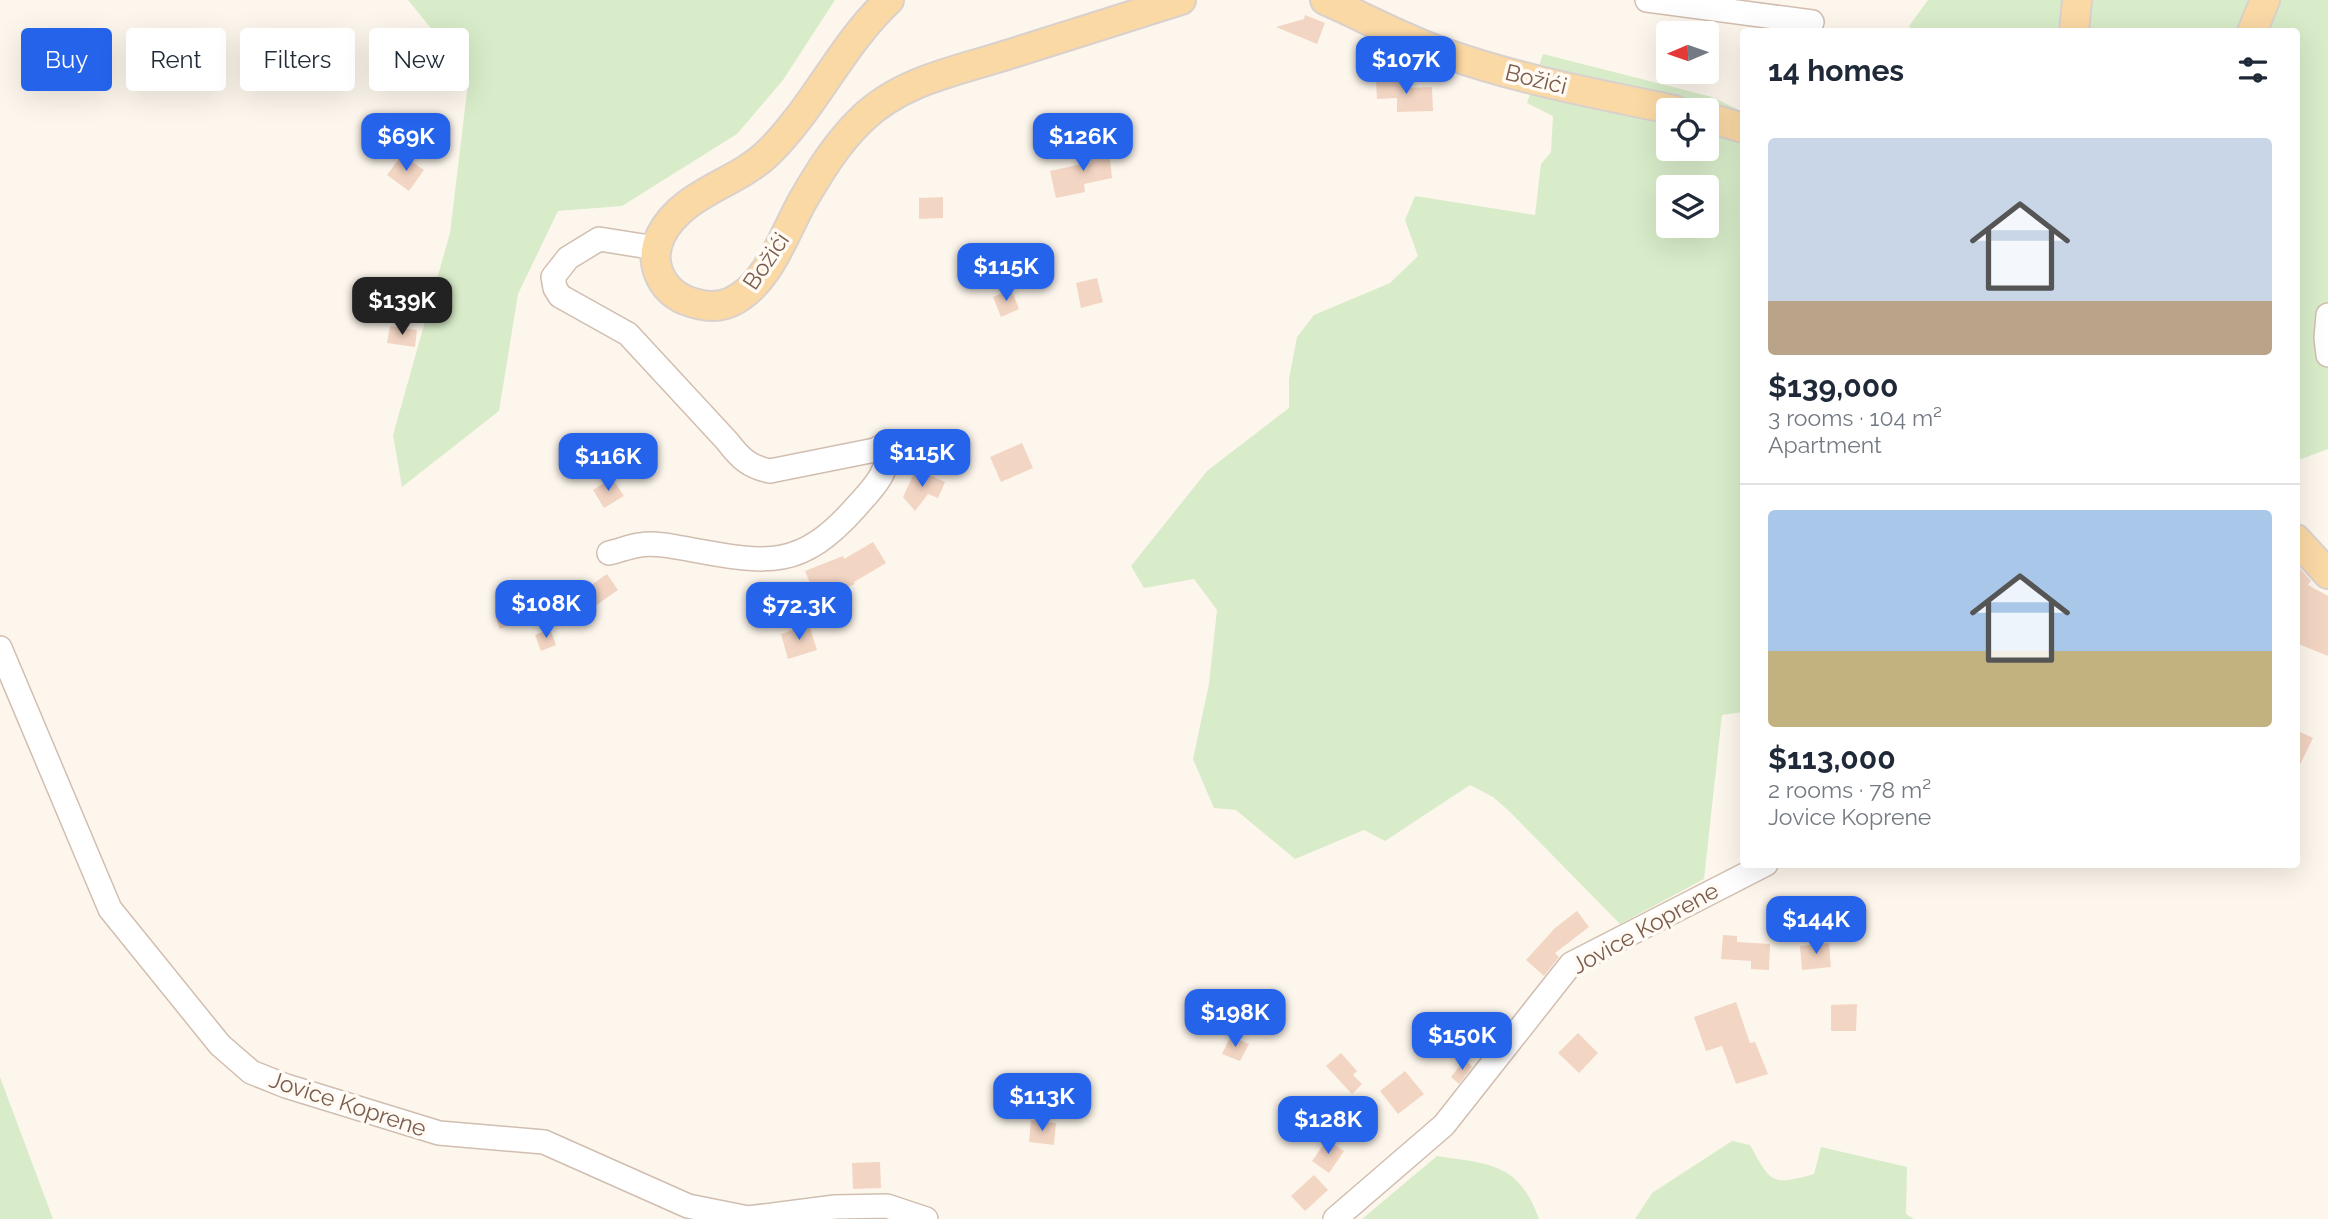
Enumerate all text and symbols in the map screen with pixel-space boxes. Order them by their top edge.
north arrow [1656,21,1718,84]
map controls [1656,21,1719,238]
chip: Buy [21,28,112,91]
chip: Rent [126,28,226,91]
chip: Filters [240,28,355,91]
chip: New [369,28,469,91]
pin: $107K [1357,36,1455,96]
text: $107K [1372,45,1440,72]
icon: filters [2234,51,2272,89]
text: 14 homes [1768,53,1904,88]
street label: Božići [1502,58,1570,99]
button: locate [1656,98,1719,161]
pin: $69K [365,114,447,173]
pin: $126K [1034,114,1132,173]
text: $69K [377,122,435,149]
text: $126K [1049,122,1117,149]
button: layers [1656,175,1719,238]
icon: home [1957,183,2083,309]
street label: Božići [737,227,794,294]
pin: $115K [957,244,1055,303]
text: $115K [973,252,1039,279]
pin: $139K [353,278,451,337]
text: $139K [368,286,436,313]
text: $139,000 [1768,369,1898,404]
text: 3 rooms · 104 m² [1768,404,1942,431]
pin: $115K [873,430,971,489]
text: Apartment [1768,431,1882,458]
pin: $116K [559,434,657,493]
text: $115K [889,438,955,465]
text: $116K [575,442,641,469]
icon: home [1957,555,2083,681]
pin: $108K [497,580,595,640]
pin: $72.3K [742,582,856,642]
text: $108K [511,589,581,616]
text: $72.3K [762,591,836,618]
text: $113,000 [1768,741,1896,776]
text: 2 rooms · 78 m² [1768,776,1931,803]
text: Jovice Koprene [1768,803,1931,830]
street label: Jovice Koprene [1567,876,1723,979]
pin: $144K [1767,897,1865,956]
text: $144K [1782,905,1850,932]
pin: $198K [1186,990,1284,1049]
text: $198K [1201,998,1269,1025]
pin: $150K [1413,1012,1511,1072]
text: $150K [1428,1021,1496,1048]
street label: Jovice Koprene [266,1065,430,1142]
pin: $113K [993,1074,1091,1133]
text: $113K [1009,1082,1075,1109]
pin: $128K [1279,1096,1377,1156]
text: $128K [1294,1105,1362,1132]

